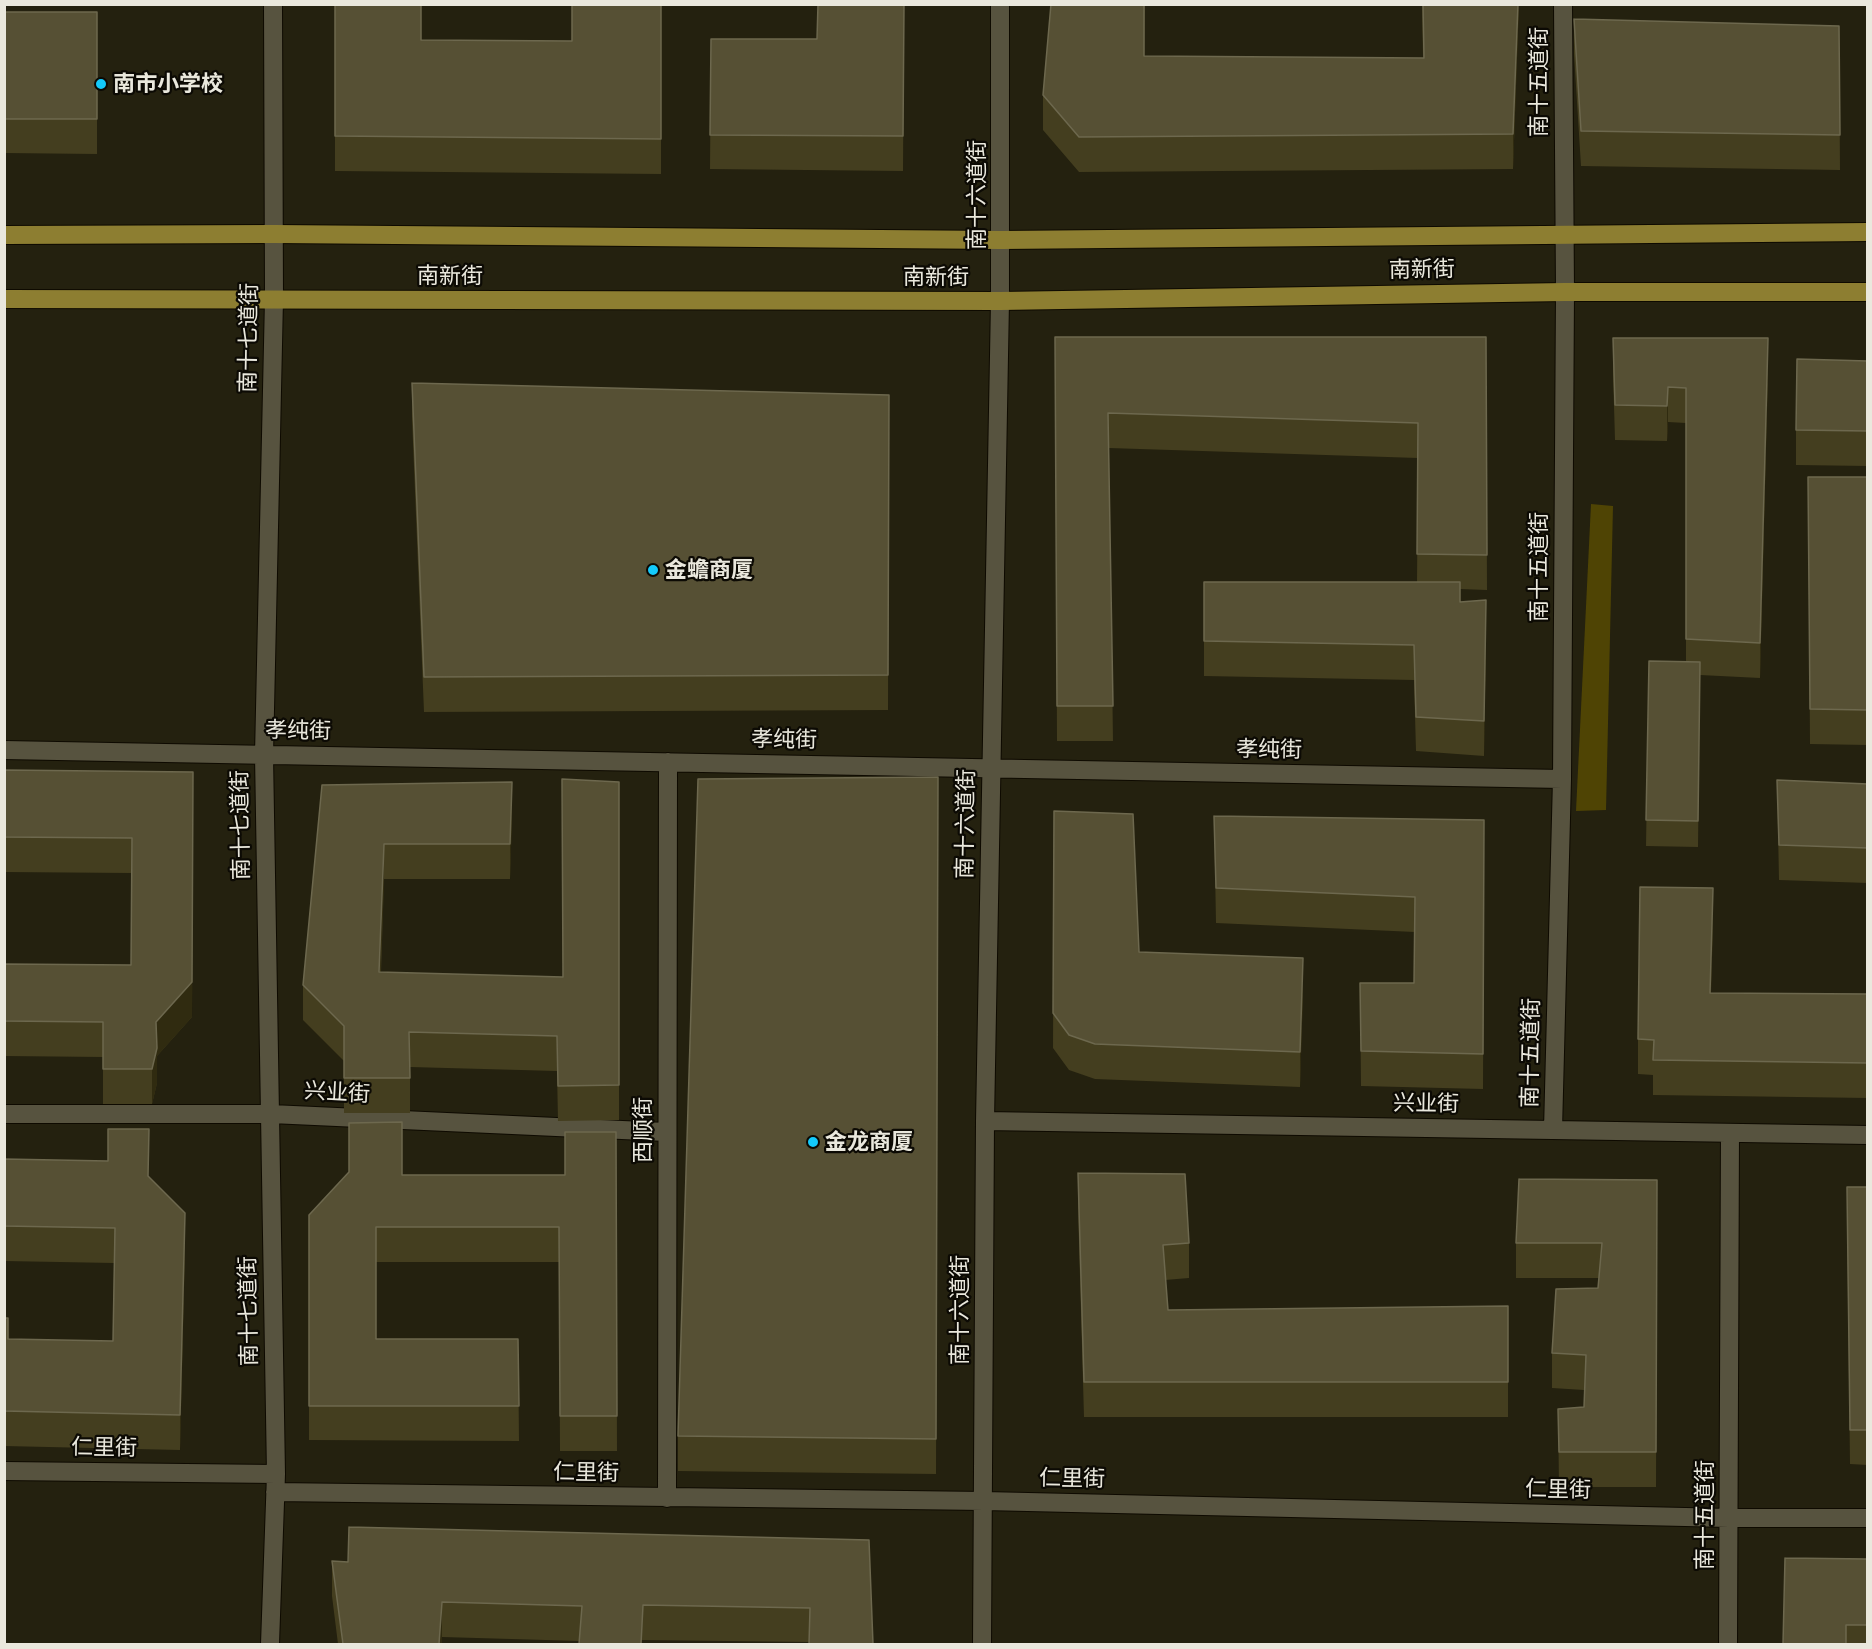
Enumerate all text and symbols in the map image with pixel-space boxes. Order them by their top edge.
street label: 南十五道街 [1526,27,1552,137]
place label: 南市小学校 [113,71,223,97]
marker: 南市小学校 [94,77,108,91]
street label: 南十六道街 [964,140,990,250]
street label: 南新街 [1389,256,1455,284]
street label: 南新街 [417,263,483,289]
street label: 南新街 [903,264,969,290]
street label: 南十七道街 [235,283,263,393]
street label: 南十五道街 [1526,512,1552,622]
place label: 金蟾商厦 [665,557,753,583]
marker: 金蟾商厦 [646,563,660,577]
street label: 孝纯街 [265,717,331,745]
street label: 孝纯街 [751,726,817,754]
street label: 孝纯街 [1236,736,1302,764]
street label: 南十六道街 [952,769,980,879]
street label: 南十七道街 [227,770,255,880]
street label: 南十五道街 [1517,998,1545,1108]
street label: 兴业街 [303,1078,371,1108]
street label: 兴业街 [1393,1090,1459,1118]
street label: 西顺街 [630,1097,656,1163]
place label: 金龙商厦 [825,1129,913,1155]
marker: 金龙商厦 [806,1135,820,1149]
street label: 南十六道街 [947,1255,973,1365]
street label: 南十七道街 [235,1256,263,1366]
street label: 仁里街 [71,1434,137,1462]
street label: 仁里街 [553,1459,619,1487]
street label: 南十五道街 [1692,1460,1718,1570]
street label: 仁里街 [1039,1465,1105,1493]
street label: 仁里街 [1525,1476,1591,1504]

